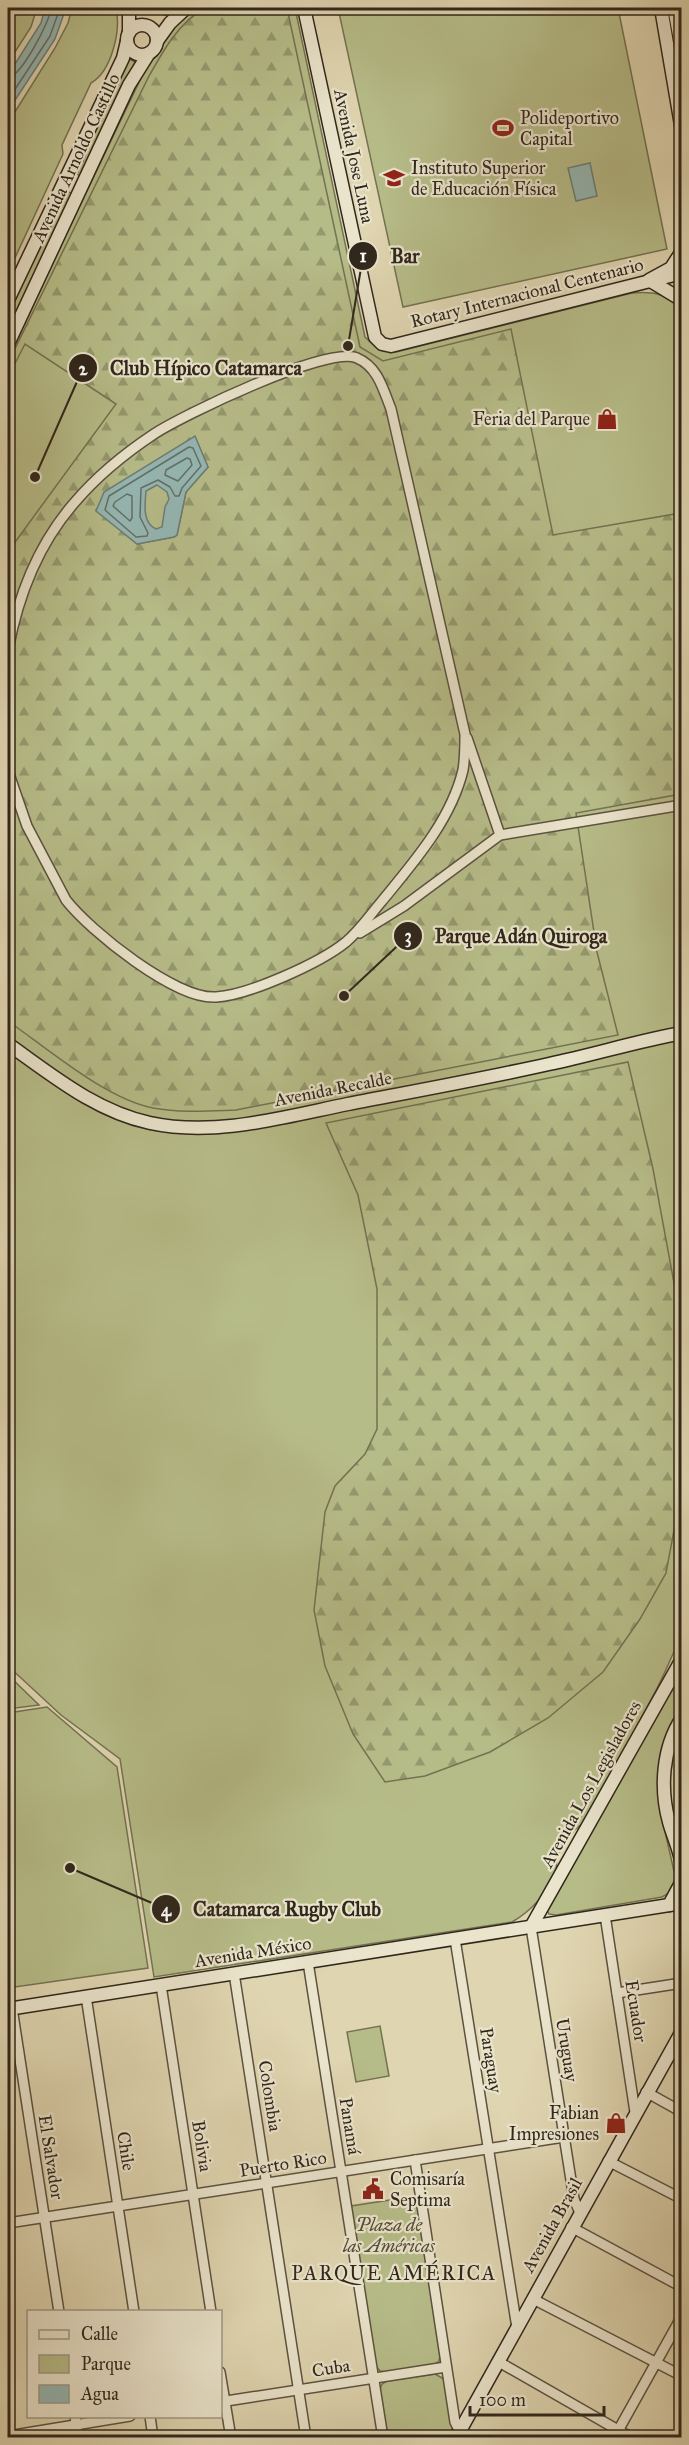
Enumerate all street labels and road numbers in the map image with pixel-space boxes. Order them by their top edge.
street label: Avenida Arnoldo Castillo [27,70,125,247]
street label: Avenida Jose Luna [328,86,379,226]
street label: Rotary Internacional Centenario [408,253,646,333]
street label: Avenida Recalde [271,1067,394,1111]
street label: Avenida Los Legisladores [535,1697,647,1873]
street label: Avenida México [192,1932,313,1972]
street label: Ecuador [620,1978,652,2044]
street label: Uruguay [550,2017,583,2084]
street label: Paraguay [474,2026,507,2095]
street label: Colombia [254,2059,287,2133]
street label: Panamá [335,2096,365,2157]
street label: El Salvador [33,2113,69,2201]
street label: Bolivia [187,2119,217,2174]
street label: Chile [112,2130,140,2172]
street label: Puerto Rico [238,2146,328,2182]
street label: Avenida Brasil [516,2174,587,2277]
street label: Cuba [310,2354,352,2382]

